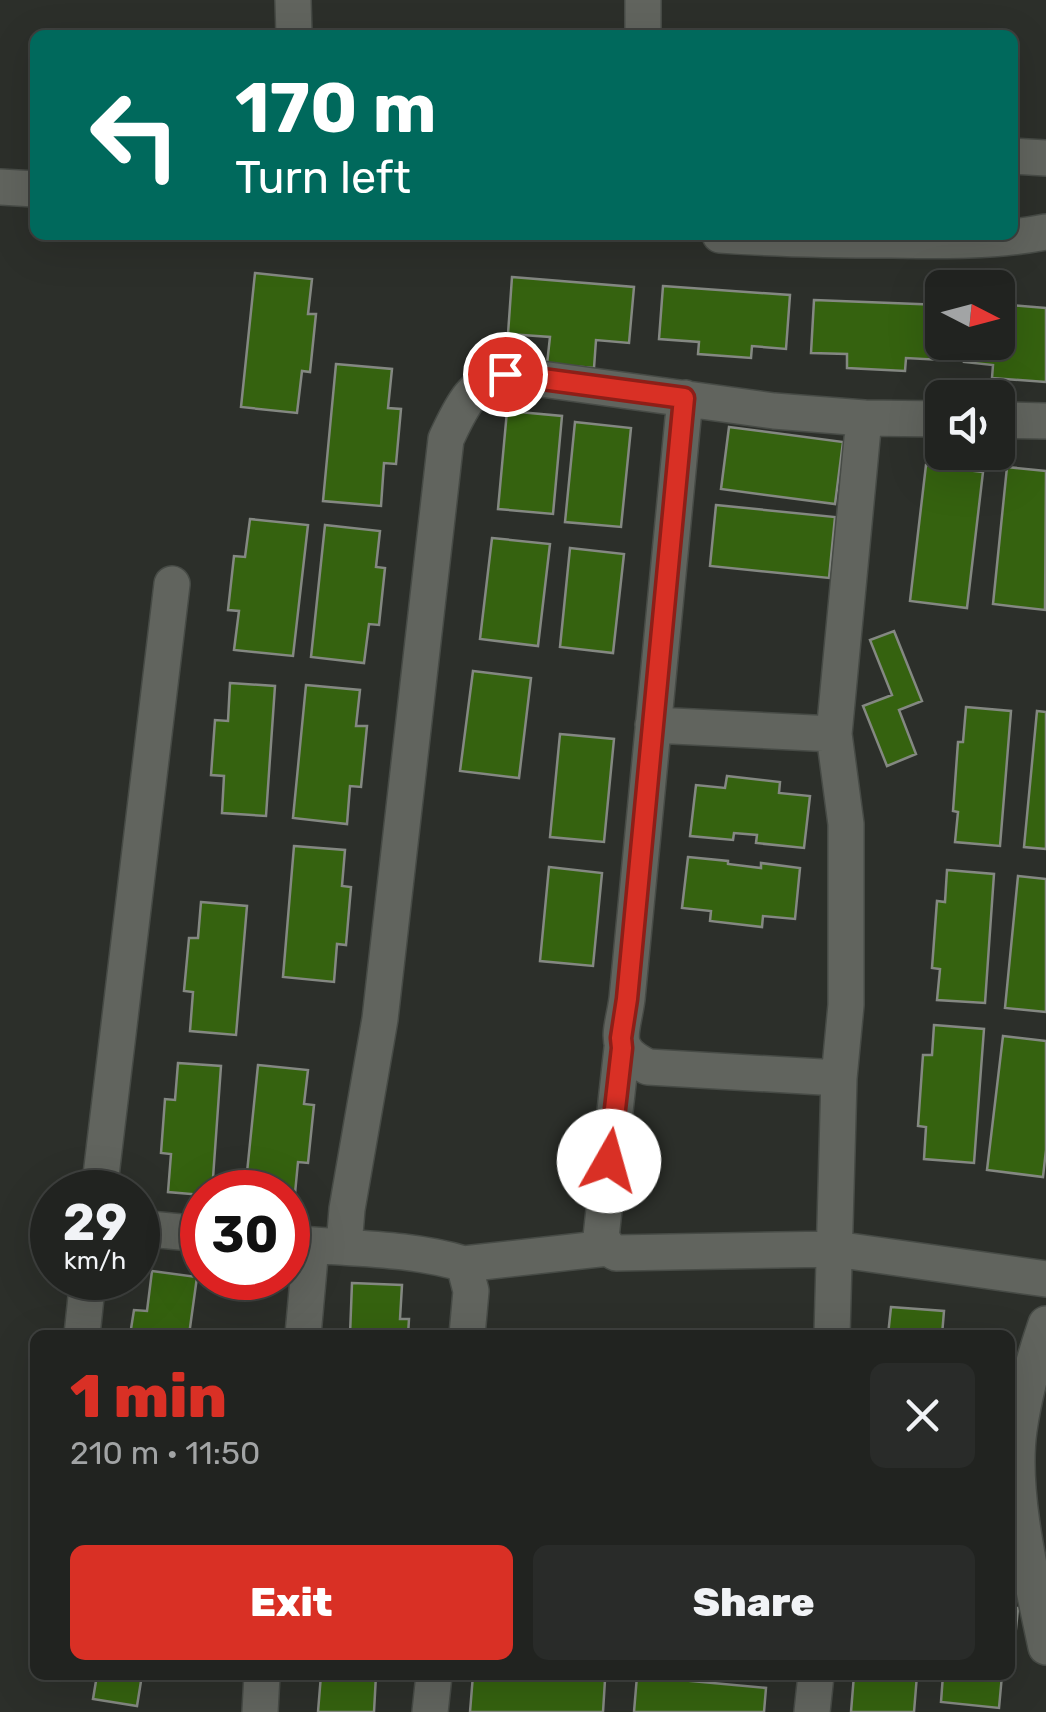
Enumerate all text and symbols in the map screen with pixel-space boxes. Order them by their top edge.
text: 170 m [235,67,437,150]
icon: left [70,70,200,200]
text: Turn left [235,151,411,204]
north arrow [925,270,1015,360]
map controls [925,270,1015,470]
pin [463,332,548,417]
icon: arrive [478,347,533,402]
button: sound [925,380,1015,470]
position arrow [557,1109,661,1213]
speed limit sign: 30 [180,1170,310,1300]
text: 29 [63,1193,127,1253]
text: km/h [64,1246,126,1275]
text: 1 min [70,1361,227,1432]
button: close [870,1363,975,1468]
text: 210 m · 11:50 [70,1434,260,1472]
button: Exit [70,1545,513,1660]
button: Share [533,1545,975,1660]

